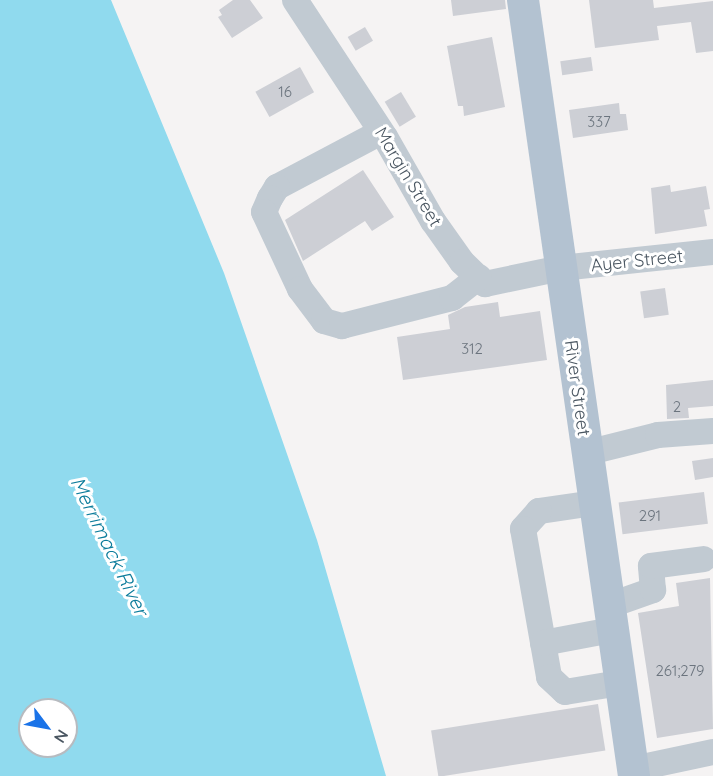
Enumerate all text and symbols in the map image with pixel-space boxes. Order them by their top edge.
house number: 16 [278,83,292,101]
house number: 337 [587,113,611,131]
street label: Margin Street [370,123,446,231]
street label: Ayer Street [590,245,684,277]
street label: River Street [560,339,594,437]
house number: 312 [461,340,483,358]
house number: 2 [673,398,681,416]
water label: Merrimack River [66,473,154,619]
house number: 291 [639,507,661,525]
house number: 261;279 [656,662,704,680]
north arrow [18,698,78,758]
text: N [50,726,73,747]

